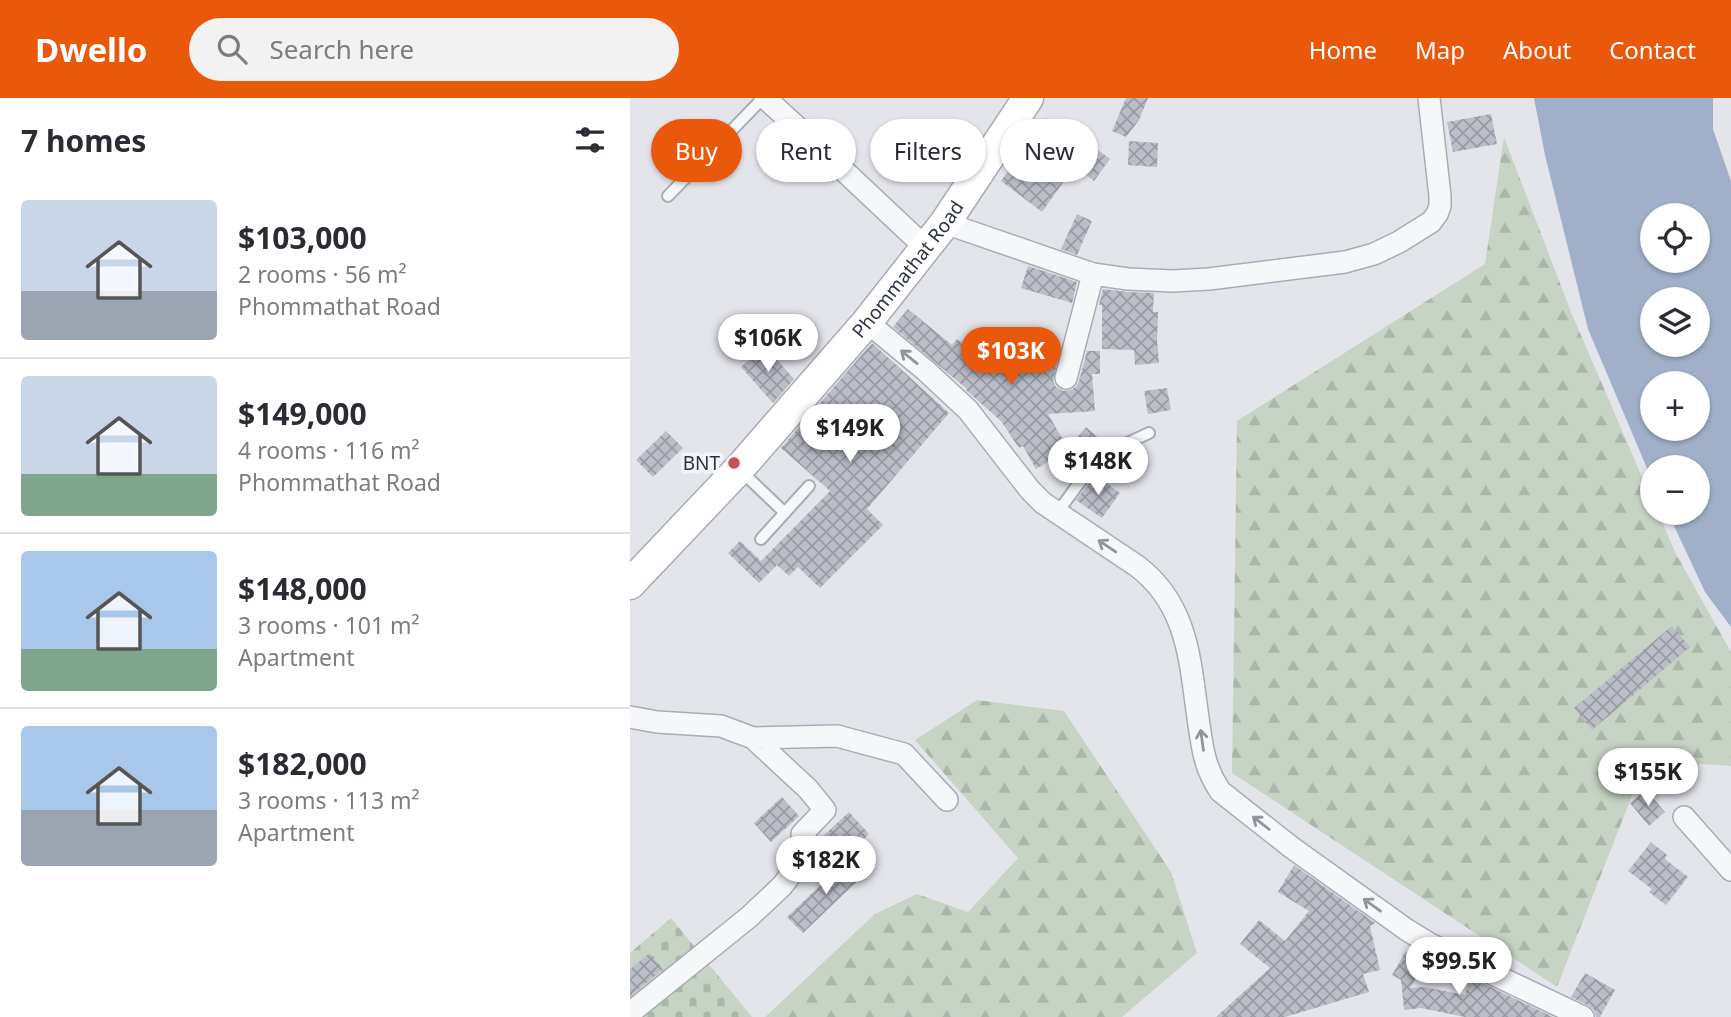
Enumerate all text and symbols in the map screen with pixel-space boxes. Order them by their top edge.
search box [189,18,679,81]
text: Dwello [35,27,147,72]
icon: search [213,30,251,68]
text: Search here [269,31,414,67]
text: Home [1309,33,1377,66]
text: Map [1415,33,1465,66]
text: About [1503,33,1571,66]
text: Contact [1609,33,1696,66]
chip: Buy [651,119,742,182]
chip: Rent [756,119,856,182]
chip: Filters [870,119,986,182]
chip: New [1000,119,1098,182]
text: 7 homes [21,120,146,161]
icon: filters [571,121,609,159]
street label: Phommathat Road [846,195,969,344]
map controls [1640,203,1710,525]
button: locate [1640,203,1710,273]
text: $103,000 [238,217,367,258]
icon: home [77,228,161,312]
text: 2 rooms · 56 m² [238,258,407,290]
button: layers [1640,287,1710,357]
text: Phommathat Road [238,290,441,322]
pin: $106K [719,314,817,374]
text: $106K [734,321,802,353]
pin: $103K [962,328,1060,387]
text: $103K [977,334,1045,366]
one-way arrow [900,349,918,365]
button: + [1640,371,1710,441]
text: $149,000 [238,393,367,434]
icon: home [77,404,161,488]
pin: $149K [801,404,899,464]
text: $149K [816,411,884,443]
text: 4 rooms · 116 m² [238,434,420,466]
pin: $148K [1049,438,1147,497]
text: $148K [1064,444,1132,476]
place label: BNT [683,450,720,476]
marker: BNT [726,455,742,471]
button: − [1640,455,1710,525]
text: Phommathat Road [238,466,441,498]
one-way arrow [1098,539,1117,553]
text: $148,000 [238,568,367,609]
icon: home [77,579,161,663]
text: 3 rooms · 101 m² [238,609,420,641]
text: Apartment [238,641,355,673]
one-way arrow [1195,729,1208,751]
text: $182,000 [238,743,367,784]
pin: $155K [1599,748,1697,808]
icon: home [77,754,161,838]
text: $155K [1614,755,1682,787]
text: 3 rooms · 113 m² [238,784,420,816]
text: Apartment [238,816,355,848]
one-way arrow [1252,816,1270,831]
pin: $182K [777,836,875,896]
text: $182K [792,843,860,875]
one-way arrow [1363,898,1382,912]
pin: $99.5K [1402,937,1516,997]
text: $99.5K [1422,944,1496,976]

